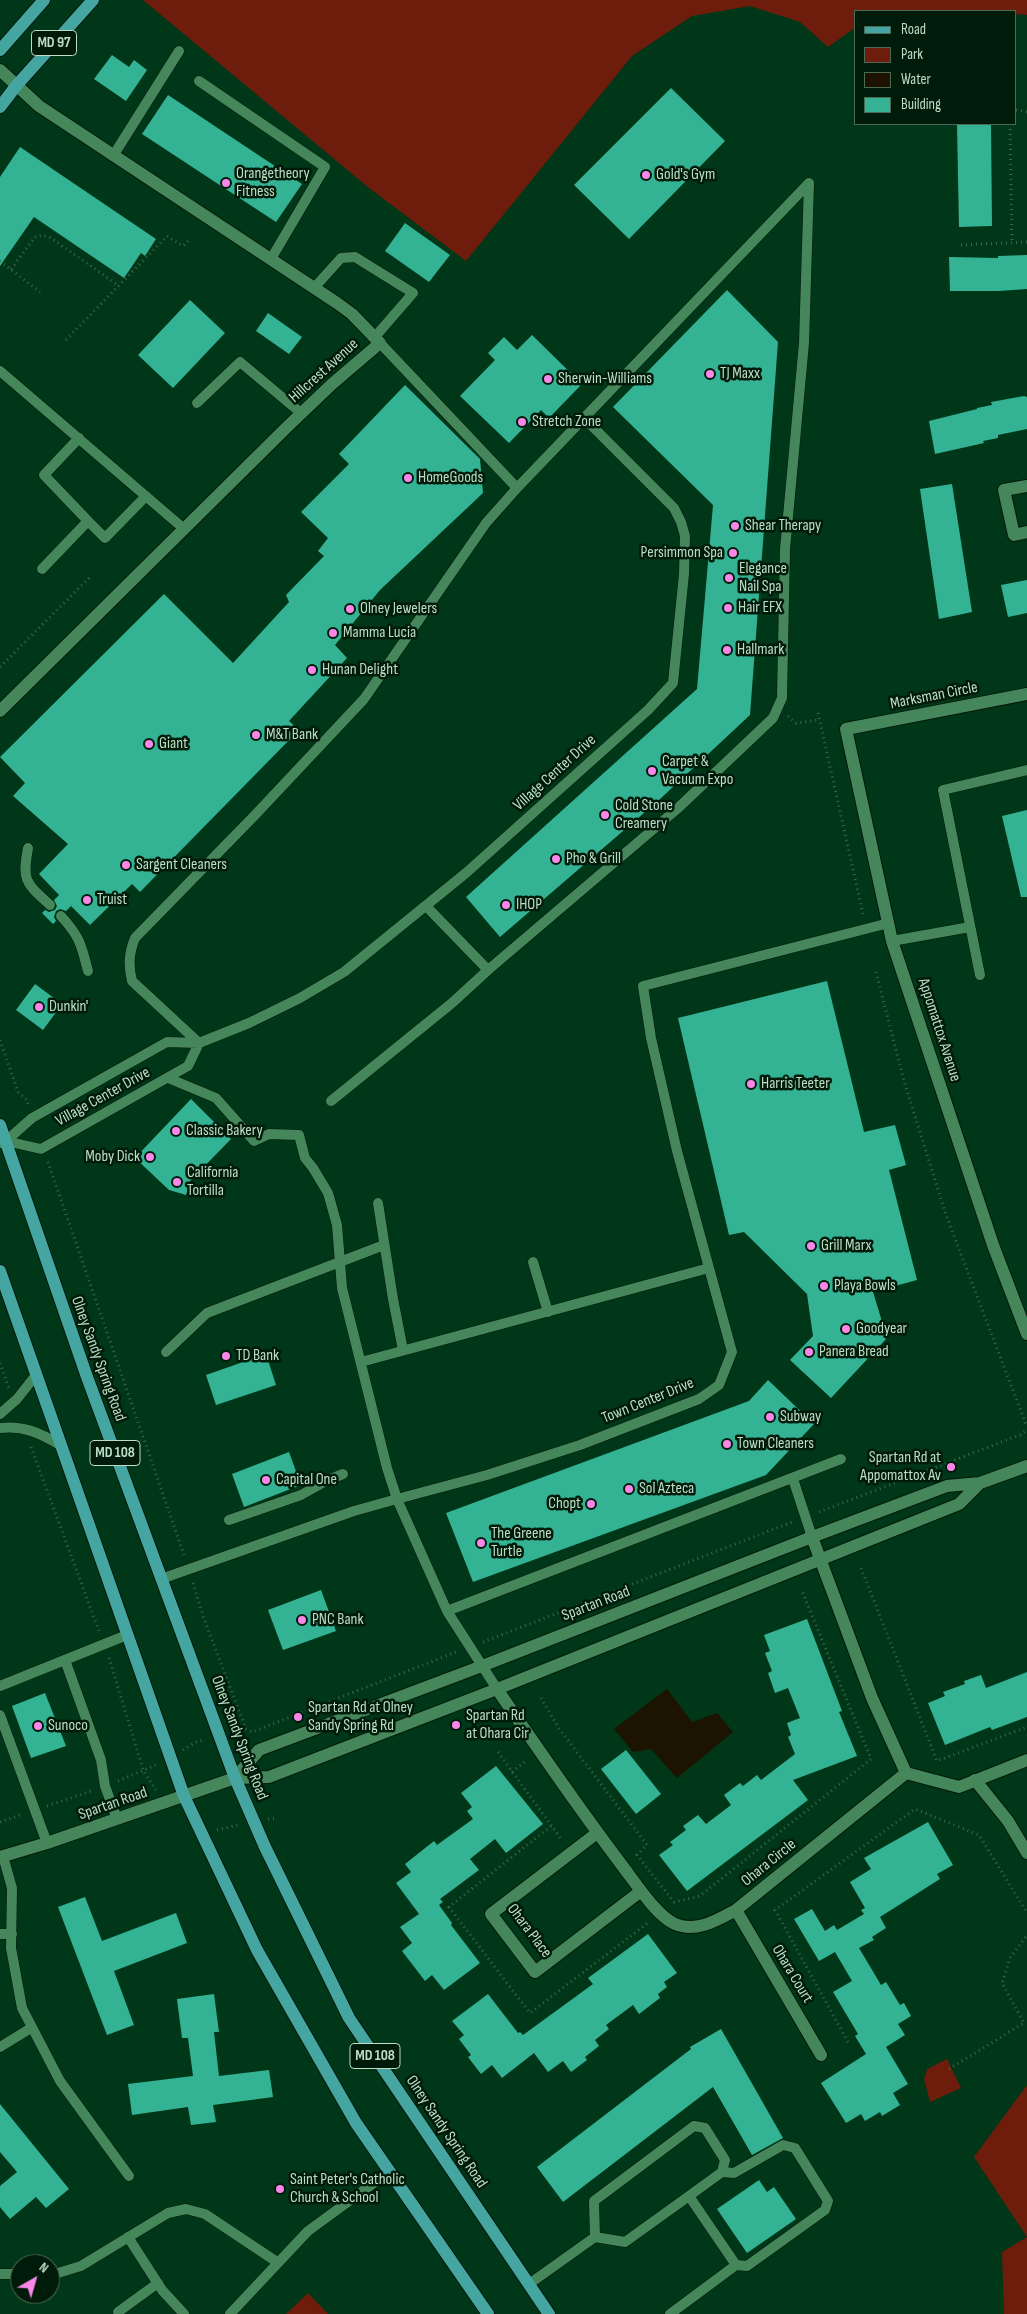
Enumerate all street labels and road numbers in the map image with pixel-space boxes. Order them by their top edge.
road number: MD 97 [32,30,76,56]
street label: Hillcrest Avenue [285,335,363,407]
street label: Marksman Circle [889,678,979,714]
street label: Village Center Drive [510,731,600,815]
street label: Appomattox Avenue [913,976,965,1084]
street label: Village Center Drive [52,1063,154,1131]
street label: Olney Sandy Spring Road [66,1294,130,1424]
street label: Town Center Drive [599,1374,697,1428]
road number: MD 108 [90,1440,140,1466]
street label: Spartan Road [559,1582,633,1626]
street label: Olney Sandy Spring Road [206,1673,272,1803]
street label: Spartan Road [76,1783,150,1825]
street label: Ohara Circle [738,1835,800,1891]
street label: Ohara Place [502,1900,556,1962]
street label: Ohara Court [767,1941,817,2007]
road number: MD 108 [350,2044,400,2068]
street label: Olney Sandy Spring Road [401,2072,491,2192]

